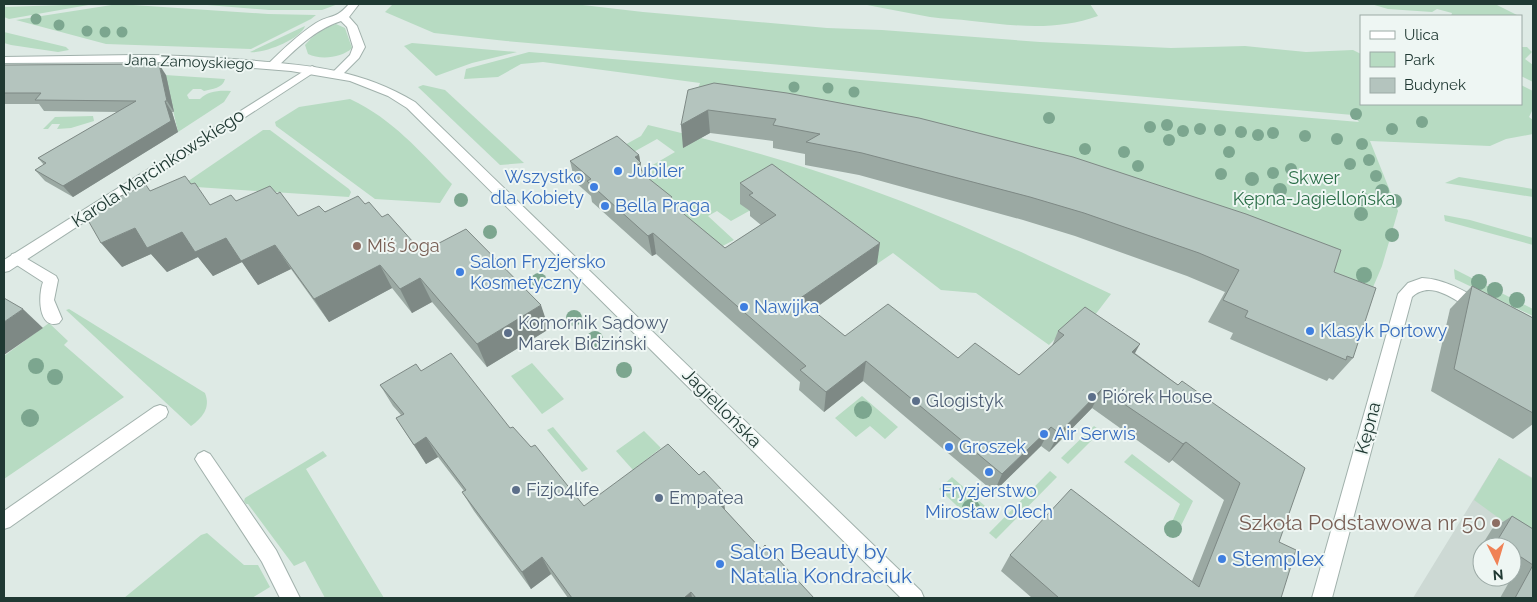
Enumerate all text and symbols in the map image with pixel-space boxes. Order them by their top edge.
legend [1360,15,1522,105]
text: Ulica [1404,26,1439,44]
street label: Jana Zamoyskiego [124,51,254,73]
text: Park [1404,51,1435,69]
text: Budynek [1404,76,1466,94]
street label: Karola Marcinkowskiego [67,104,248,231]
place label: Jubiler [628,160,685,181]
marker: Jubiler [612,165,624,177]
place label: Wszystko dla Kobiety [490,166,584,208]
park label: Skwer Kępna-Jagiellońska [1233,167,1395,209]
marker: Wszystko dla Kobiety [588,181,600,193]
place label: Bella Praga [615,195,710,216]
marker: Bella Praga [599,200,611,212]
place label: Miś Joga [367,235,440,256]
marker: Miś Joga [351,240,363,252]
place label: Salon Fryzjersko Kosmetyczny [470,251,606,293]
marker: Salon Fryzjersko Kosmetyczny [454,266,466,278]
place label: Nawijka [754,296,819,317]
marker: Nawijka [738,301,750,313]
place label: Komornik Sądowy Marek Bidziński [518,312,669,354]
place label: Klasyk Portowy [1320,320,1448,341]
marker: Klasyk Portowy [1304,325,1316,337]
marker: Komornik Sądowy Marek Bidziński [502,327,514,339]
street label: Jagiellońska [679,364,766,451]
place label: Piórek House [1102,386,1213,407]
place label: Glogistyk [926,390,1004,411]
marker: Piórek House [1086,391,1098,403]
marker: Glogistyk [910,395,922,407]
street label: Kępna [1351,400,1385,456]
place label: Air Serwis [1054,423,1136,444]
marker: Air Serwis [1038,428,1050,440]
place label: Groszek [959,436,1027,457]
marker: Groszek [943,441,955,453]
marker: Fryzjerstwo Mirosław Olech [983,466,995,478]
place label: Fizjo4life [526,479,599,500]
place label: Fryzjerstwo Mirosław Olech [925,480,1053,522]
marker: Fizjo4life [510,484,522,496]
place label: Empatea [669,487,744,508]
marker: Empatea [653,492,665,504]
place label: Szkoła Podstawowa nr 50 [1239,510,1486,535]
marker: Szkoła Podstawowa nr 50 [1490,517,1502,529]
north arrow [1472,537,1522,587]
place label: Salon Beauty by Natalia Kondraciuk [730,539,912,588]
place label: Stemplex [1232,546,1325,571]
marker: Stemplex [1216,553,1228,565]
marker: Salon Beauty by Natalia Kondraciuk [714,558,726,570]
text: N [1492,567,1504,583]

